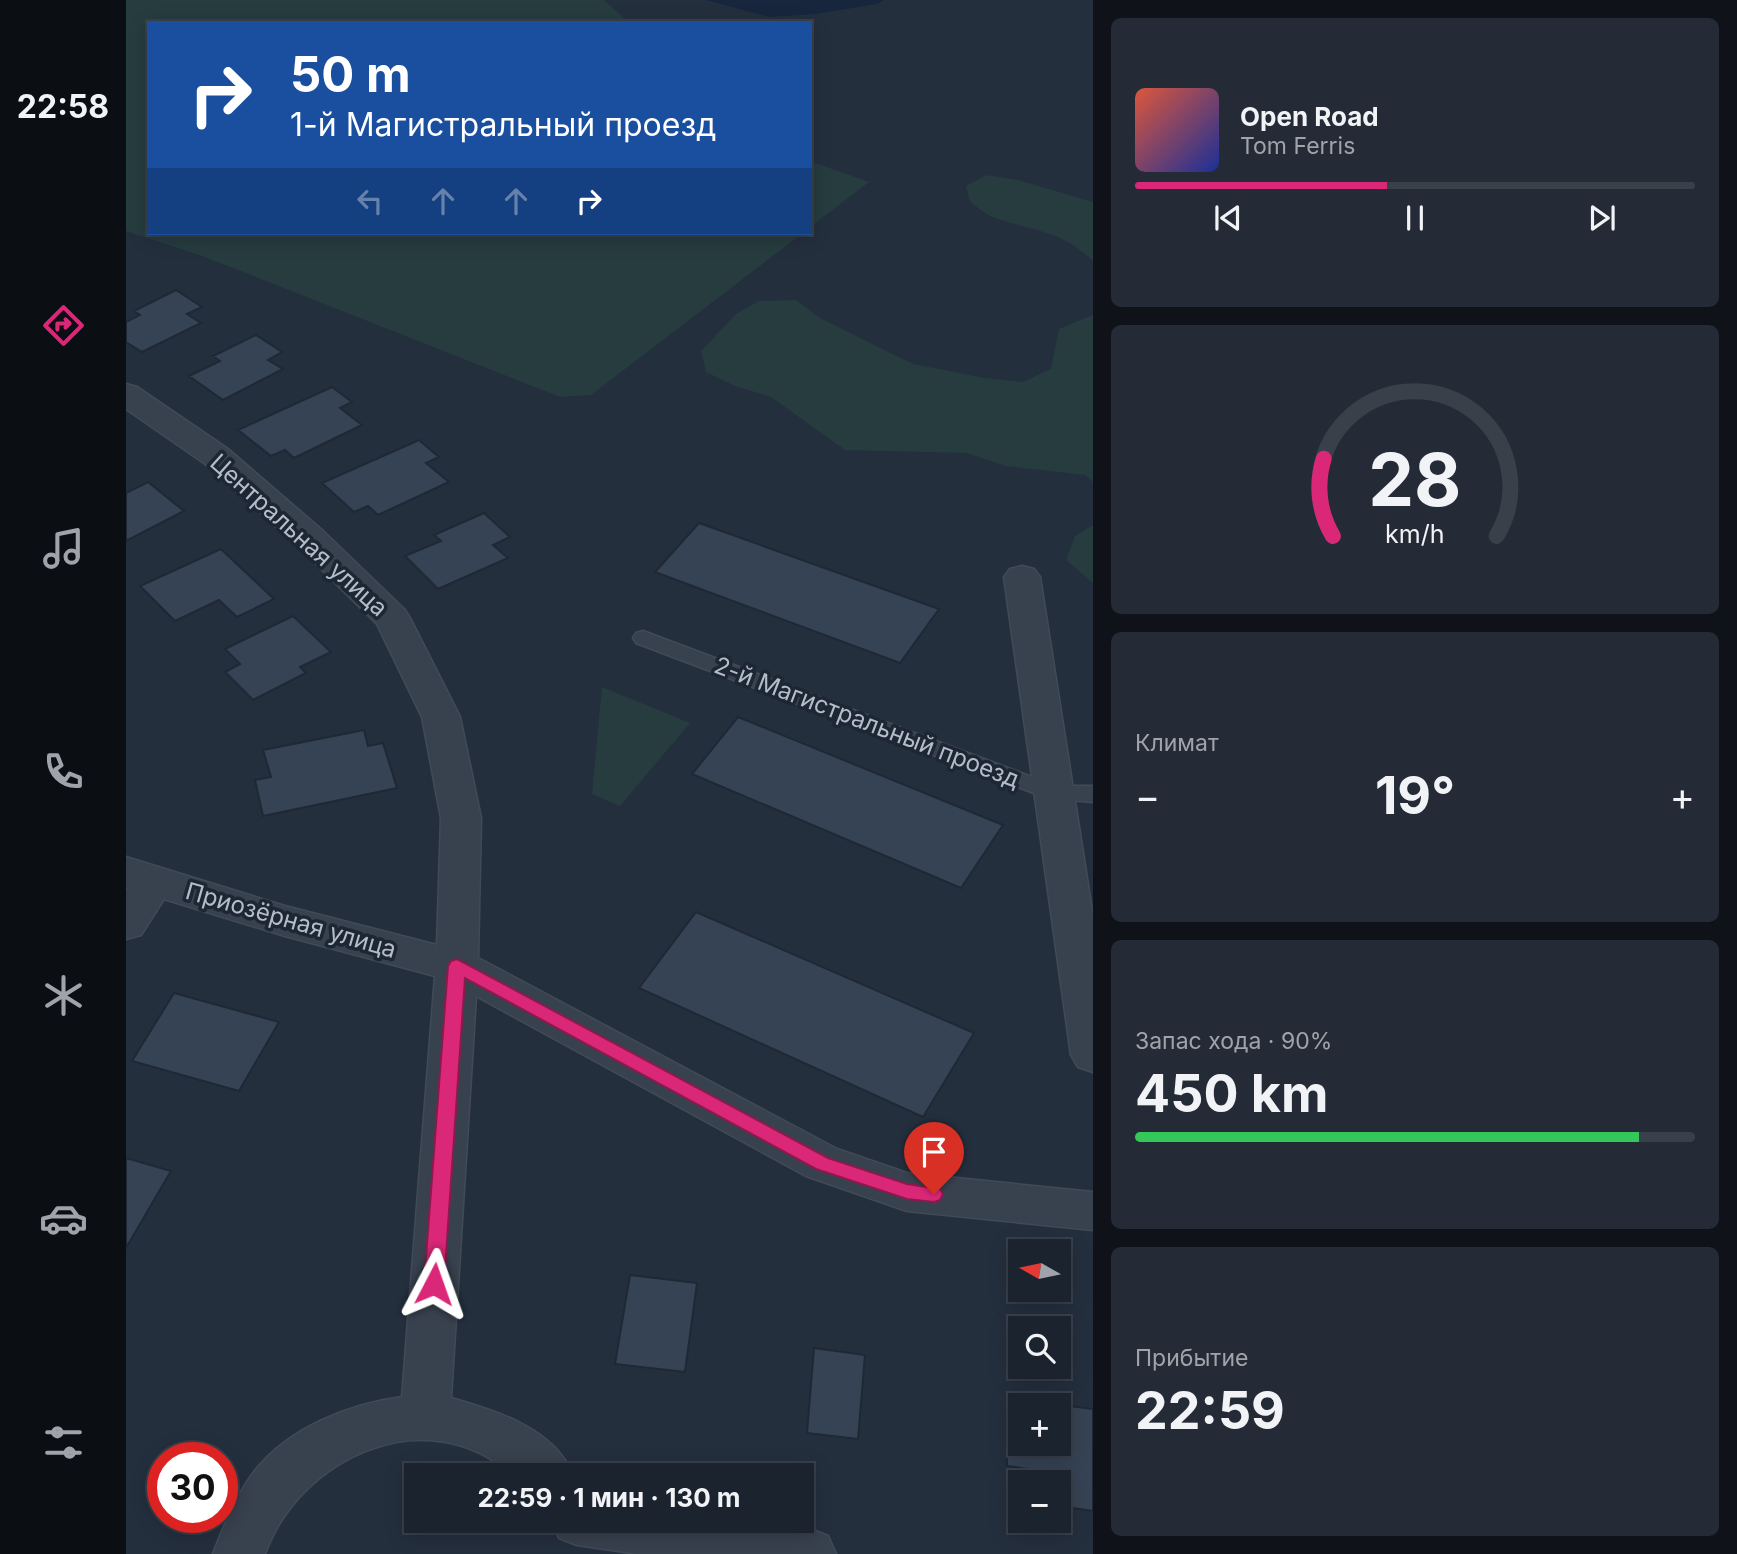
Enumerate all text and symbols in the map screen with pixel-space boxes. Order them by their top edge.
text: 50 m [290,45,411,104]
icon: right [175,49,266,140]
text: 22:58 [17,87,109,126]
text: Open Road [1240,101,1379,132]
text: 1-й Магистральный проезд [290,105,716,144]
text: Tom Ferris [1240,132,1355,160]
icon: left [351,182,389,220]
icon: ahead [424,182,462,220]
icon: ahead [497,182,535,220]
icon: right [570,182,608,220]
icon: previous [1209,199,1247,237]
icon: pause [1396,199,1434,237]
icon: next [1583,199,1621,237]
icon: directions [39,301,88,350]
text: 28 [1368,435,1462,524]
street label: Центральная улица [204,448,394,622]
text: km/h [1385,519,1445,549]
icon: music [39,524,88,573]
street label: 2-й Магистральный проезд [710,650,1024,794]
text: Климат [1135,729,1219,757]
icon: phone [39,747,88,796]
text: 19° [1375,764,1455,827]
text: − [1135,773,1160,819]
text: + [1670,773,1695,819]
street label: Приозёрная улица [182,876,400,964]
icon: climate [39,971,88,1020]
text: Запас хода · 90% [1135,1027,1332,1055]
text: 450 km [1135,1062,1328,1125]
pin [904,1122,964,1194]
icon: arrive [915,1133,953,1171]
icon: car [39,1194,88,1243]
north arrow [1008,1239,1071,1302]
map controls [1008,1239,1071,1533]
position arrow [397,1247,471,1321]
button: search [1008,1316,1071,1379]
text: Прибытие [1135,1344,1248,1372]
text: 22:59 [1135,1379,1285,1442]
button: + [1008,1393,1071,1456]
icon: filters [39,1418,88,1467]
speed limit sign: 30 [147,1442,238,1533]
button: − [1008,1470,1071,1533]
text: 22:59 · 1 мин · 130 m [477,1482,741,1513]

